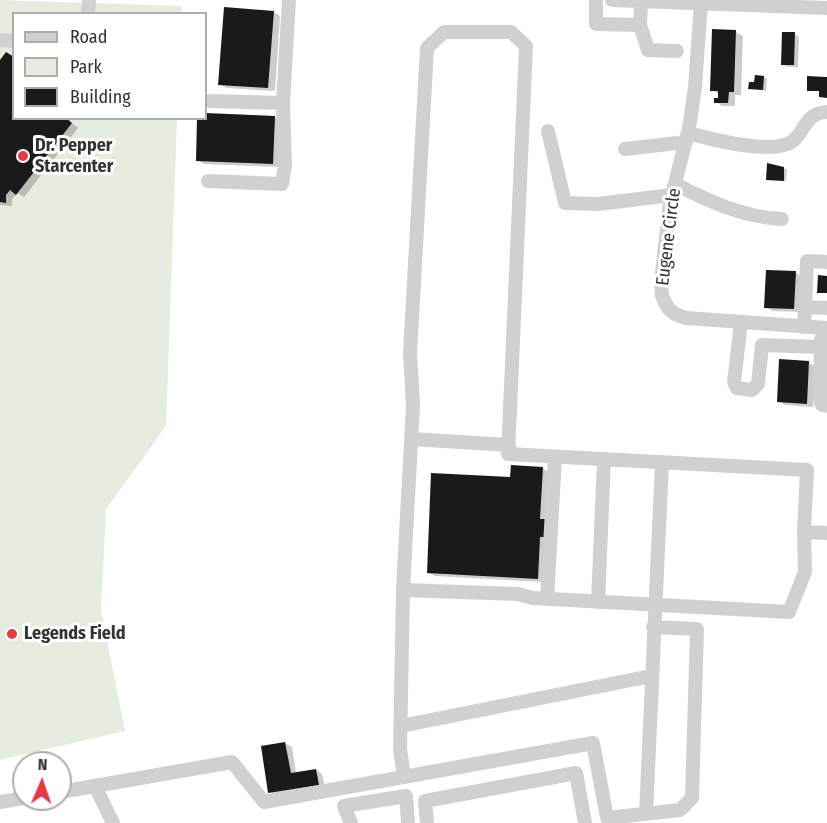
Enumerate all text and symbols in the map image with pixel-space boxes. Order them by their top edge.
legend [12,12,207,120]
text: Road [70,26,107,48]
text: Park [70,56,102,78]
text: Building [70,86,131,108]
place label: Dr. Pepper Starcenter [35,135,113,178]
marker: Dr. Pepper Starcenter [16,149,30,163]
street label: Eugene Circle [652,187,686,287]
place label: Legends Field [24,623,126,645]
marker: Legends Field [5,627,19,641]
north arrow [12,751,72,811]
text: N [37,755,48,774]

